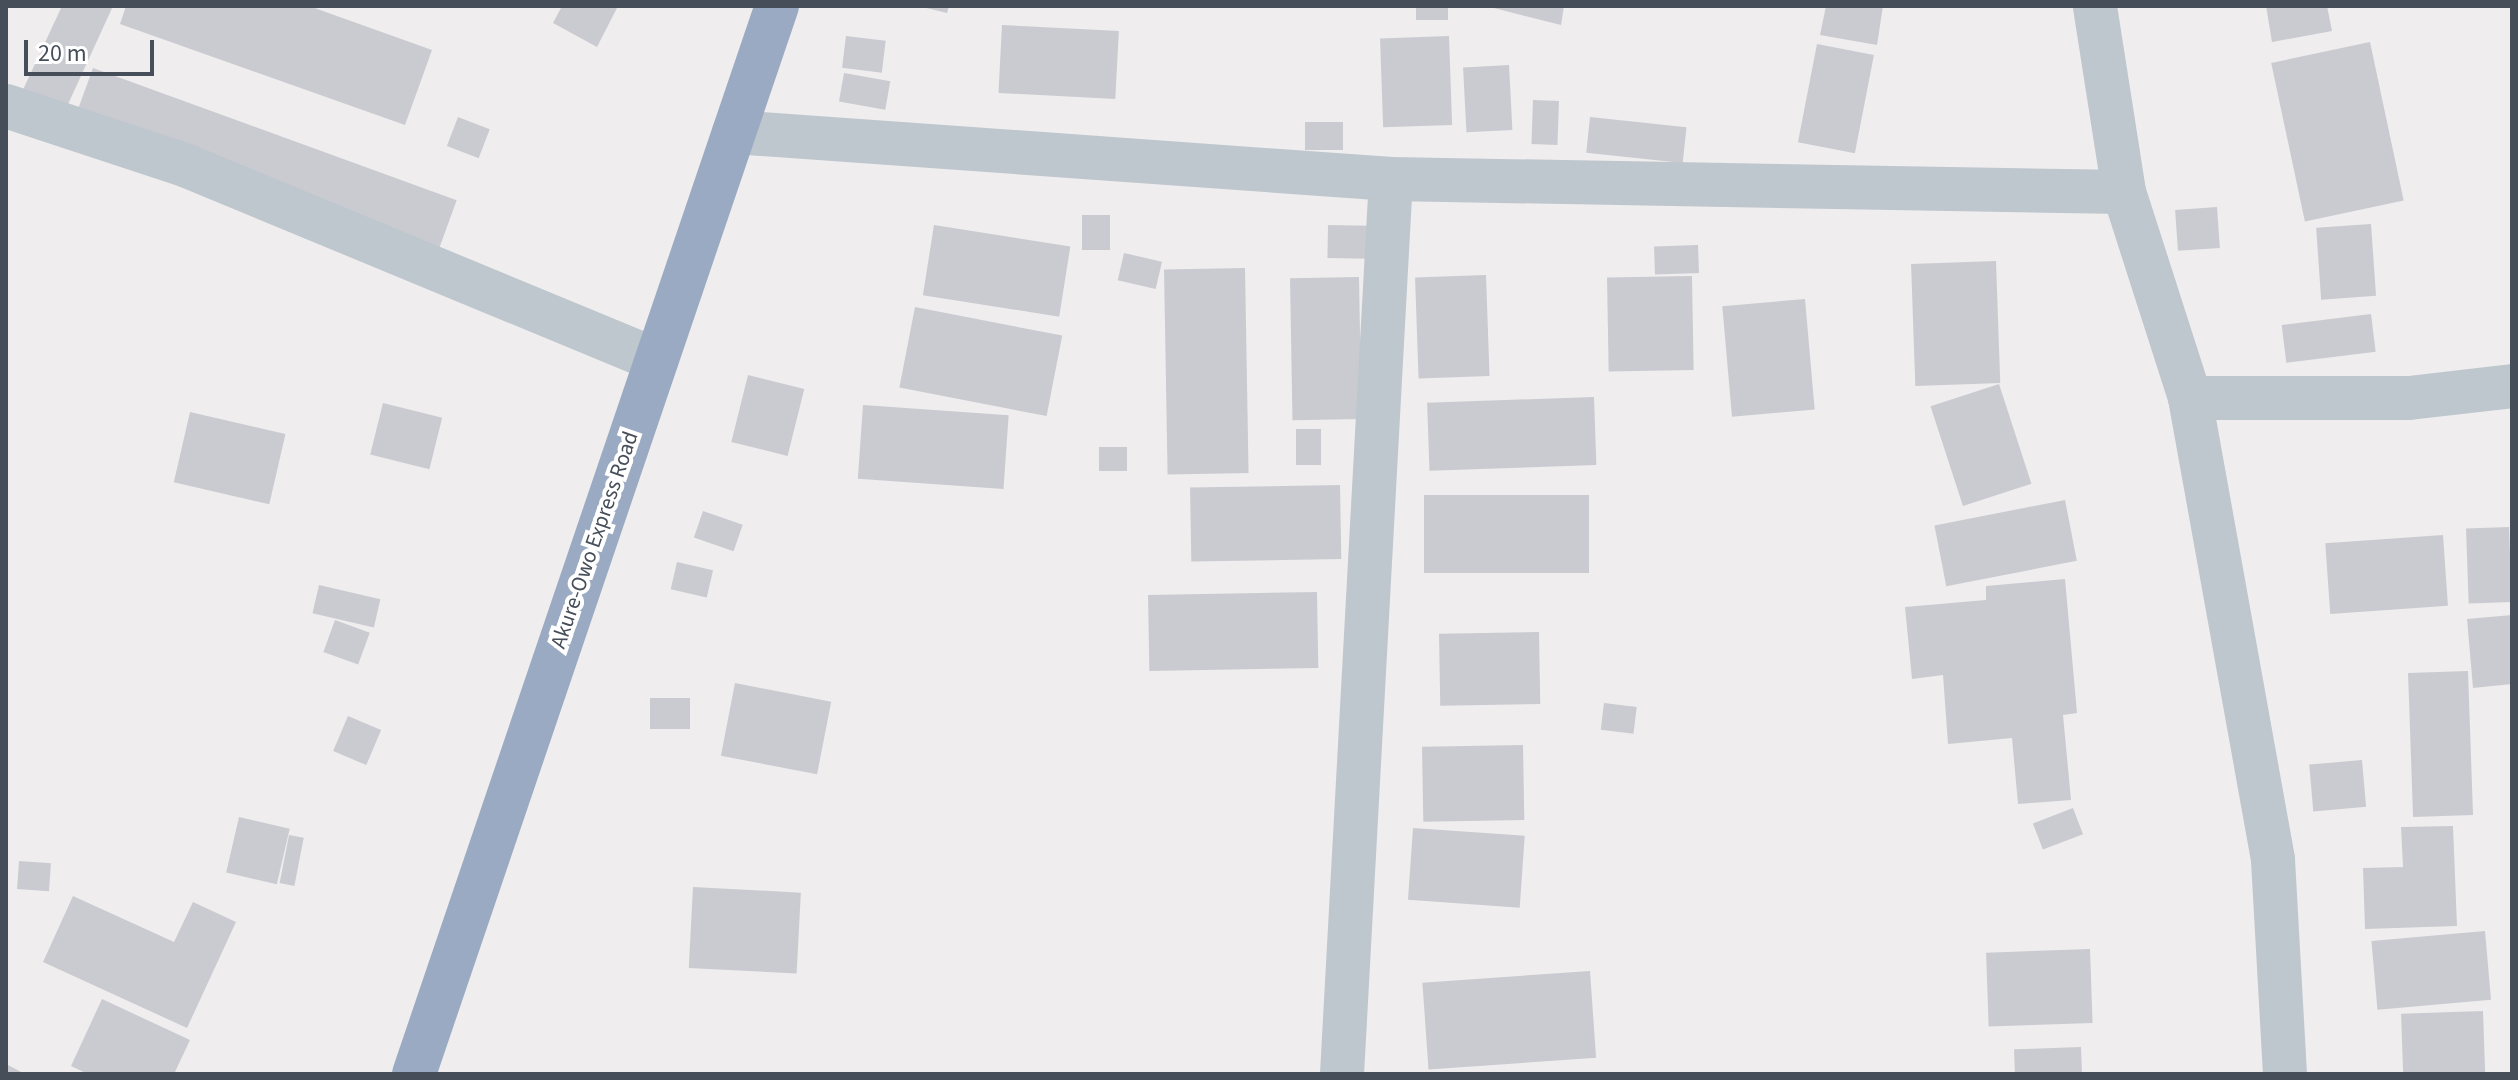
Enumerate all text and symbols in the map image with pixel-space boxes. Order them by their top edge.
scale bar [28,24,158,74]
text: 20 m [38,36,87,71]
street label: Akure-Owo Express Road [545,428,645,652]

